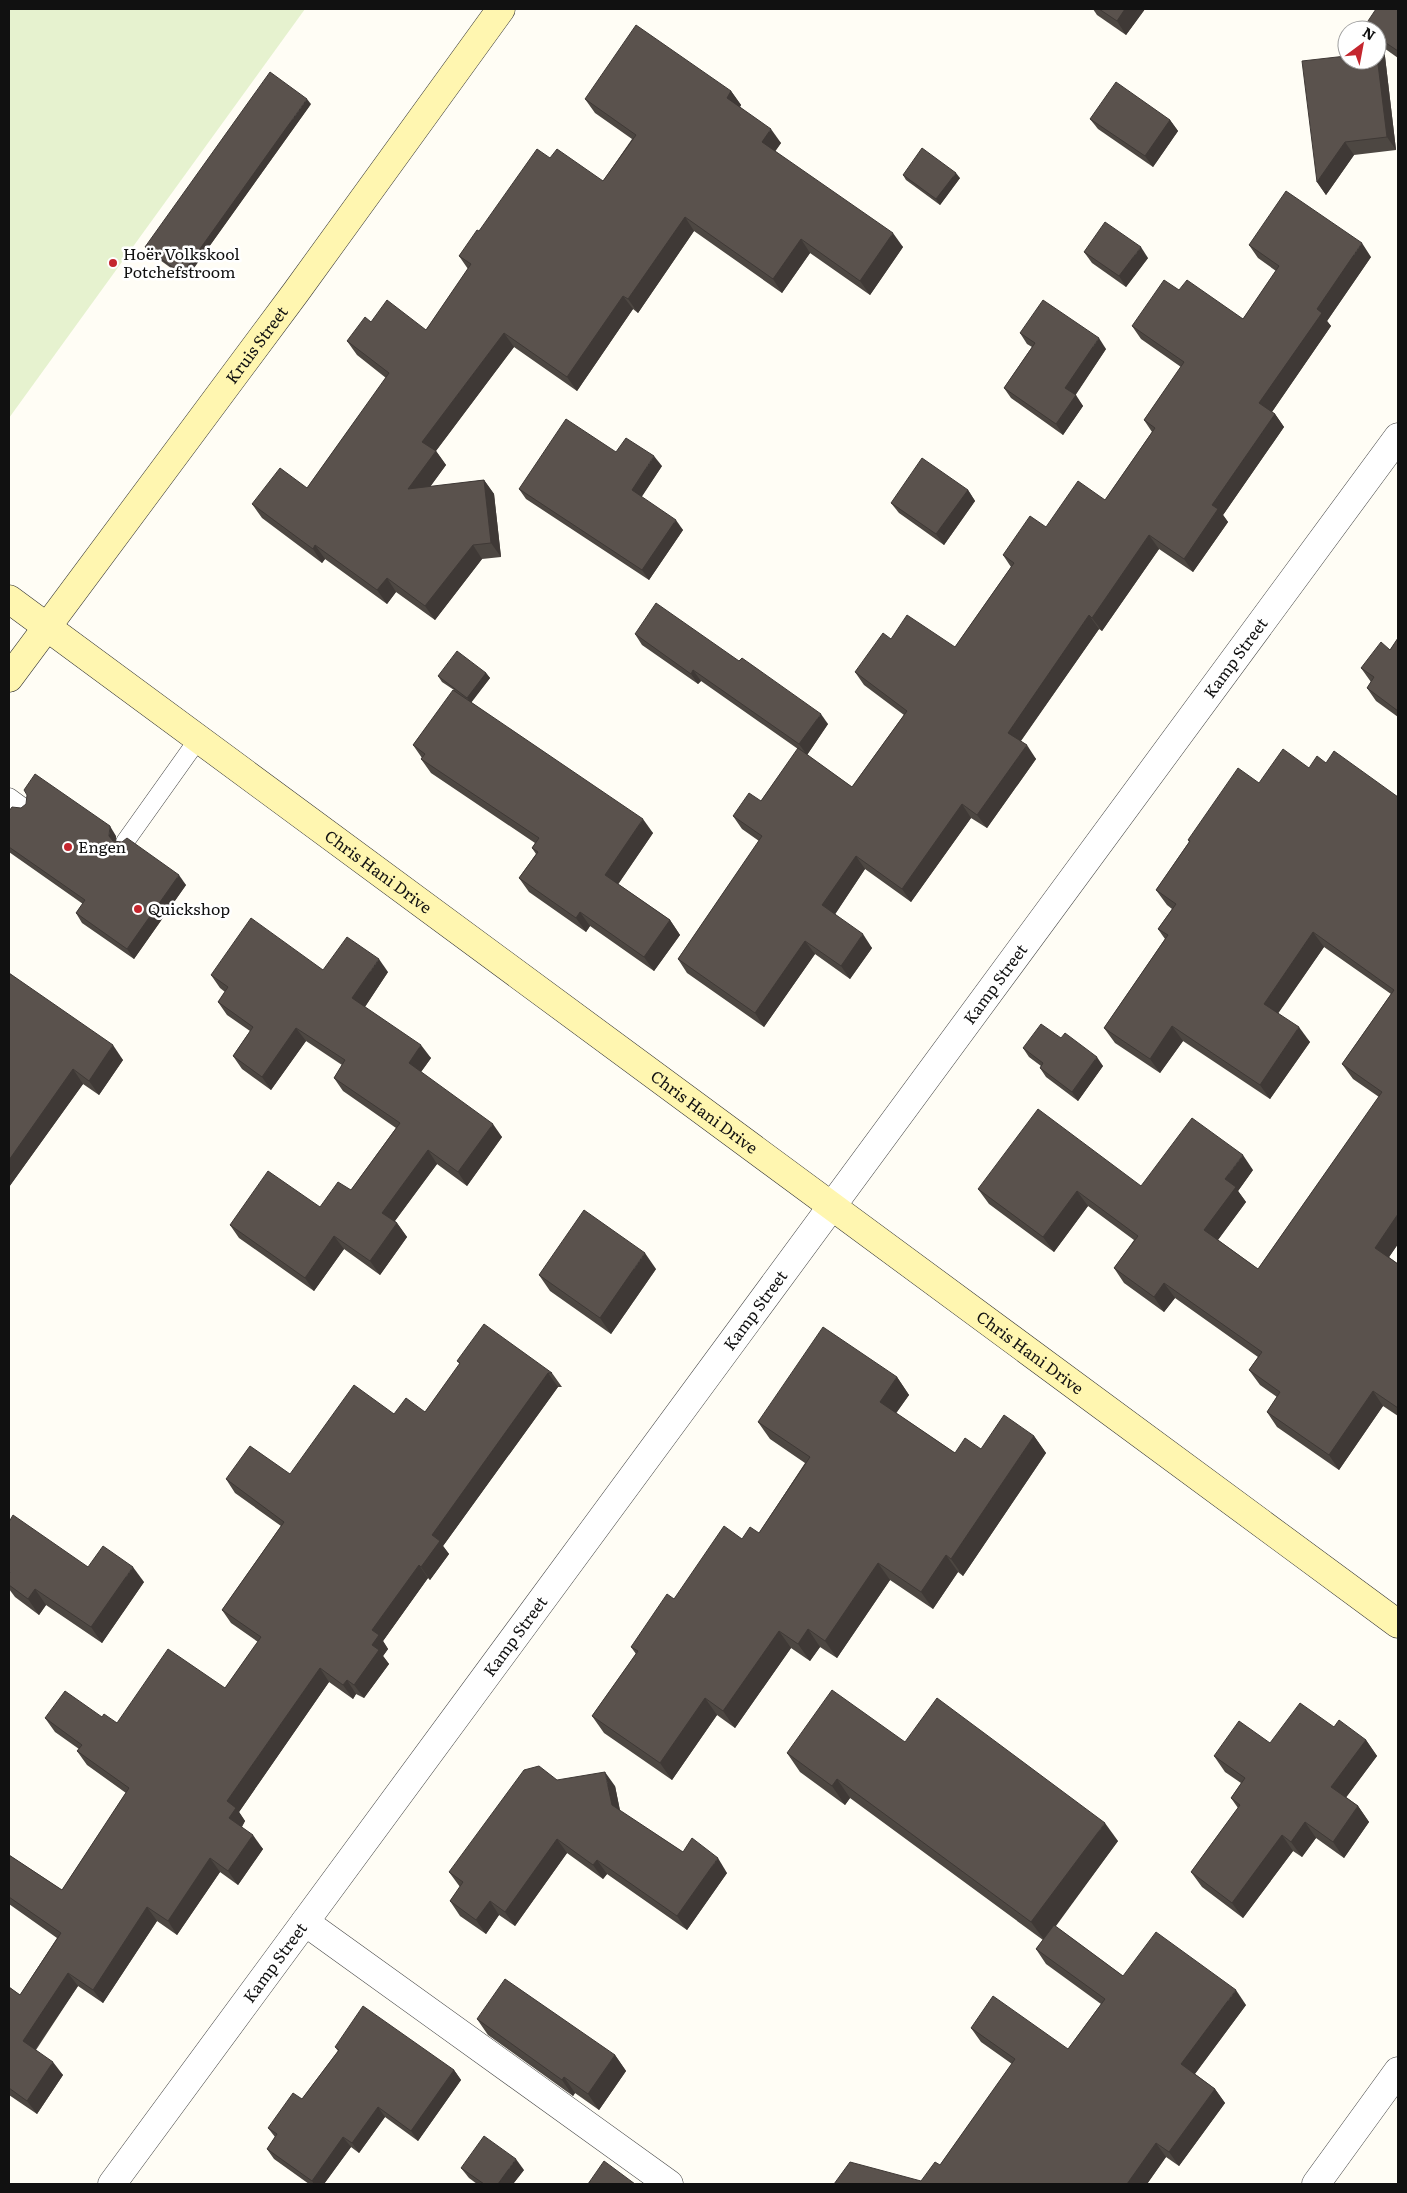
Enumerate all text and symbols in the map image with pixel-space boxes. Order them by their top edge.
north arrow [1337,20,1387,70]
text: N [1359,22,1380,45]
place label: Hoër Volkskool Potchefstroom [123,241,240,283]
marker: Hoër Volkskool Potchefstroom [107,257,119,269]
street label: Kruis Street [219,300,293,388]
street label: Kamp Street [1197,612,1273,703]
street label: Chris Hani Drive [320,823,438,918]
place label: Engen [78,834,127,858]
marker: Engen [62,841,74,853]
place label: Quickshop [148,896,230,920]
marker: Quickshop [132,903,144,915]
street label: Kamp Street [957,938,1033,1029]
street label: Chris Hani Drive [646,1064,763,1159]
street label: Kamp Street [717,1264,792,1355]
street label: Chris Hani Drive [972,1304,1089,1399]
street label: Kamp Street [477,1590,552,1681]
street label: Kamp Street [237,1916,312,2007]

